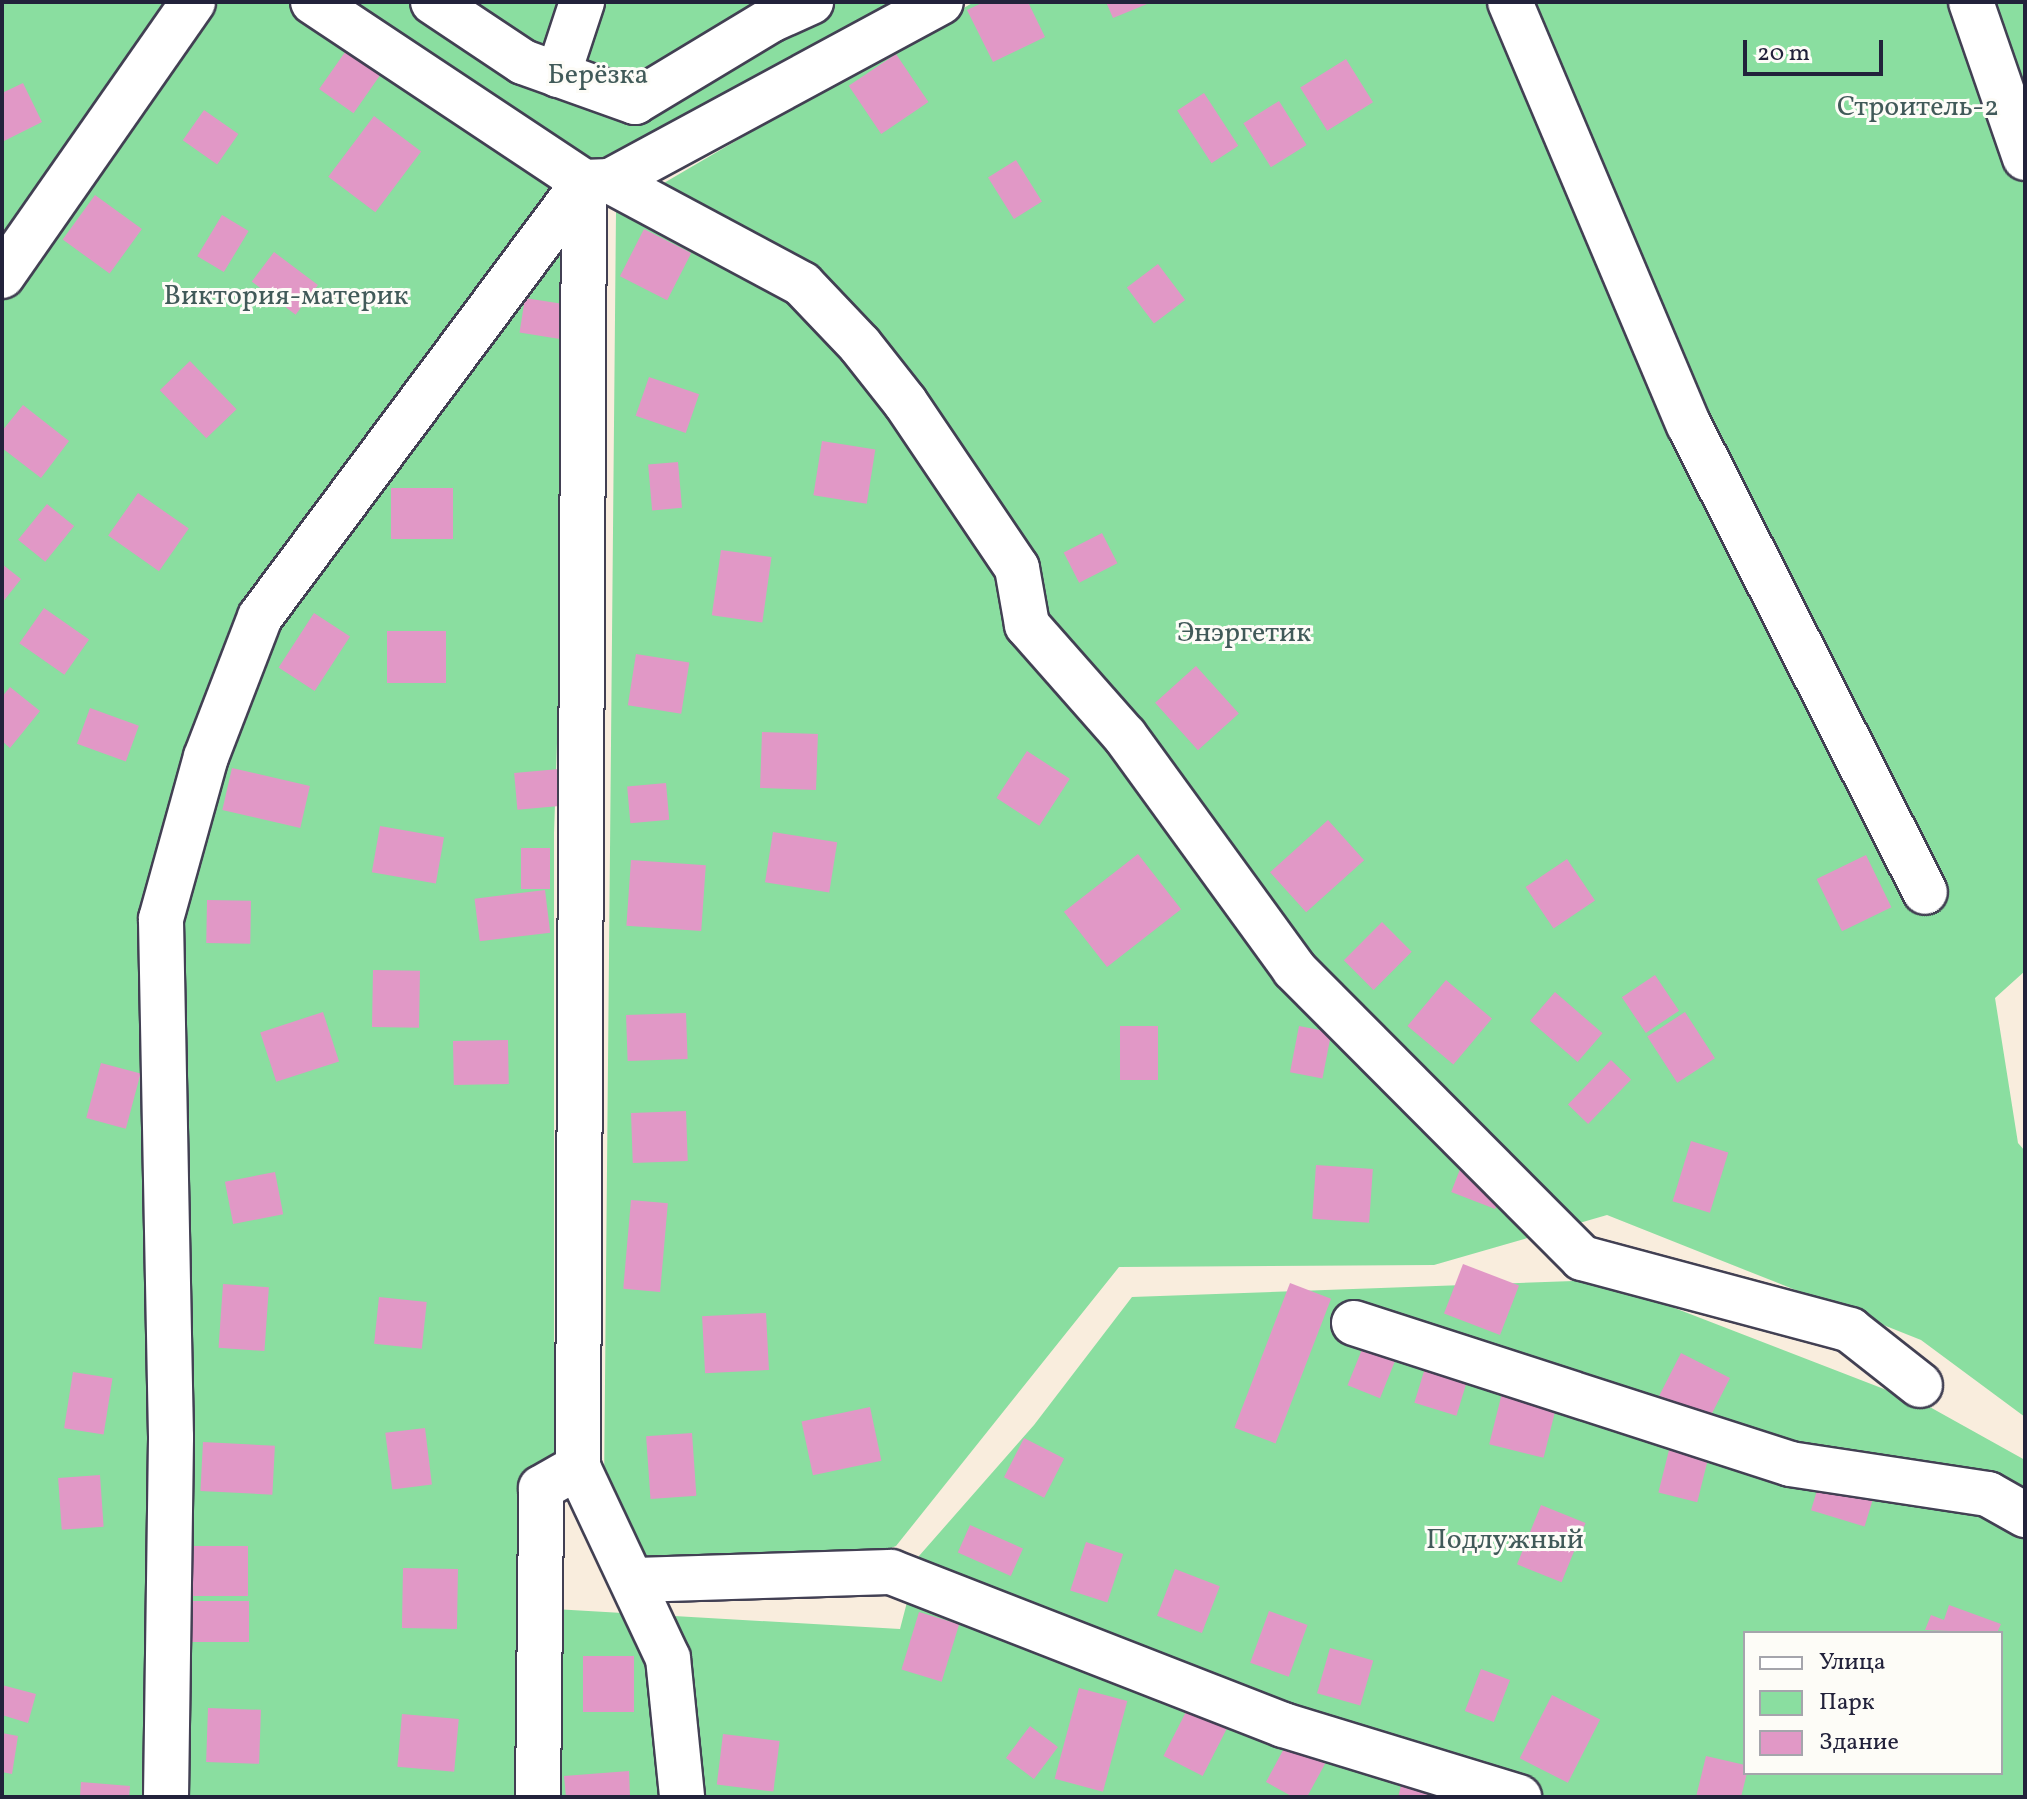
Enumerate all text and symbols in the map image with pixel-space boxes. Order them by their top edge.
scale bar [1747,24,1887,74]
text: 20 m [1757,37,1810,71]
park label: Берёзка [548,59,648,93]
park label: Строитель-2 [1837,91,1999,125]
park label: Виктория-материк [164,280,408,314]
park label: Энэргетик [1177,617,1311,651]
park label: Подлужный [1426,1524,1584,1558]
legend [1743,1631,2003,1775]
text: Улица [1819,1646,1886,1680]
text: Парк [1819,1686,1875,1720]
text: Здание [1819,1726,1899,1760]

